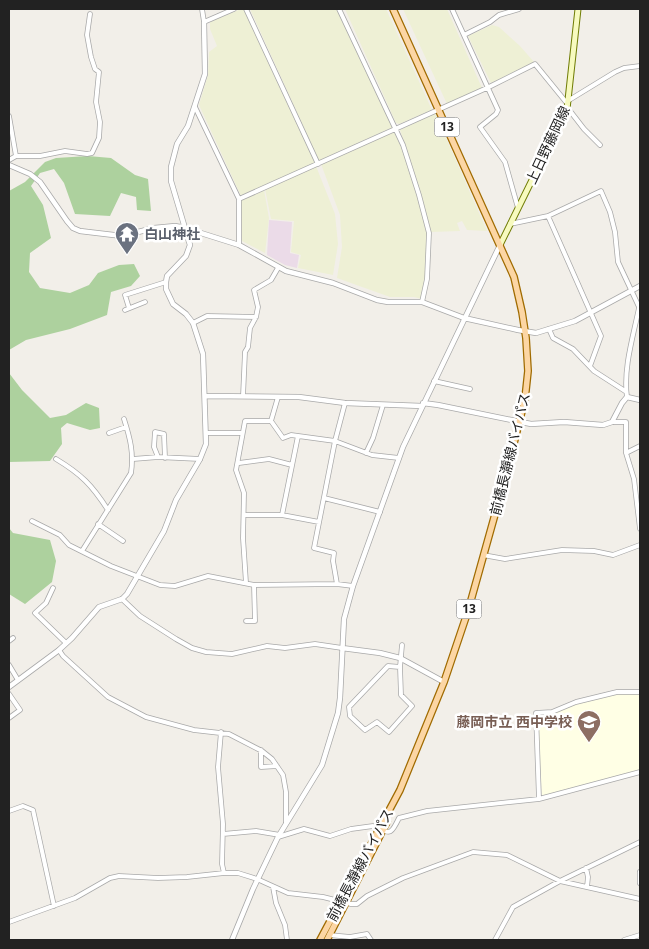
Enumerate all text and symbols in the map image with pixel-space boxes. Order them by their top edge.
street label: 上日野藤岡線 [521,103,574,187]
road number: 13 [434,118,460,136]
temple icon: 白山神社 [114,221,140,255]
place label: 白山神社 [144,224,200,243]
street label: 前橋長瀞線バイパス [485,391,534,517]
road number: 13 [456,600,482,618]
school or university icon: 藤岡市立 西中学校 [576,709,602,743]
place label: 藤岡市立 西中学校 [456,712,572,731]
street label: 前橋長瀞線バイパス [322,805,397,925]

